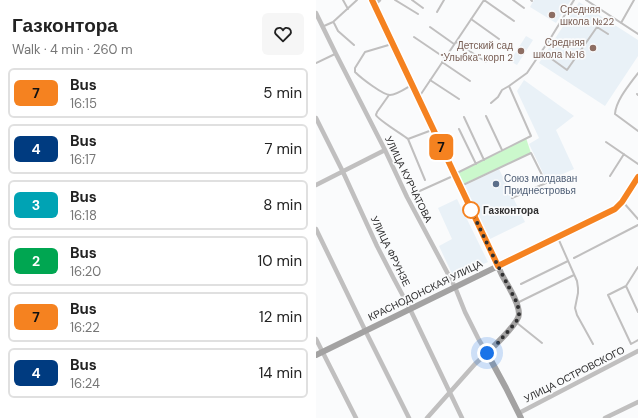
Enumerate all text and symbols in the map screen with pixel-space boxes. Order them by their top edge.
place label: Средняя школа №22 [560,3,614,28]
marker: Средняя школа №22 [547,10,557,20]
text: Газконтора [12,13,118,38]
button: heart [262,13,304,55]
place label: Средняя школа №16 [533,36,585,61]
place label: Детский сад "Улыбка" корп 2 [440,39,513,64]
text: Walk · 4 min · 260 m [12,41,133,58]
marker: Средняя школа №16 [588,43,598,53]
marker: Детский сад "Улыбка" корп 2 [516,46,526,56]
text: Bus [70,75,97,95]
text: 5 min [263,83,302,103]
text: 7 [32,84,40,102]
text: 16:15 [70,95,97,112]
text: Bus [70,131,97,151]
street label: УЛИЦА КУРЧАТОВА [382,134,435,225]
line badge: 7 [428,134,454,160]
text: 7 [437,138,445,156]
text: 7 min [264,139,302,159]
text: 4 [31,140,41,158]
text: 16:17 [70,151,96,168]
place label: Союз молдаван Приднестровья [504,172,577,197]
marker: Союз молдаван Приднестровья [491,179,501,189]
text: Bus [70,187,97,207]
text: 8 min [263,195,302,215]
text: 3 [32,196,40,214]
marker: Газконтора [462,201,480,219]
place label: Газконтора [483,204,539,217]
text: 16:18 [70,207,97,224]
street label: УЛИЦА ФРУНЗЕ [368,214,413,289]
text: Bus [70,243,97,263]
text: 10 min [257,251,302,271]
text: 2 [32,252,40,270]
street label: КРАСНОДОНСКАЯ УЛИЦА [366,257,485,324]
text: 16:20 [70,263,101,280]
text: Bus [70,299,97,319]
text: 12 min [259,307,302,327]
text: 7 [32,308,40,326]
text: 16:22 [70,319,100,336]
your location [477,343,497,363]
street label: УЛИЦА ОСТРОВСКОГО [522,343,627,405]
text: Bus [70,355,97,375]
text: 14 min [259,363,302,383]
text: 4 [31,364,41,382]
text: 16:24 [70,375,100,392]

